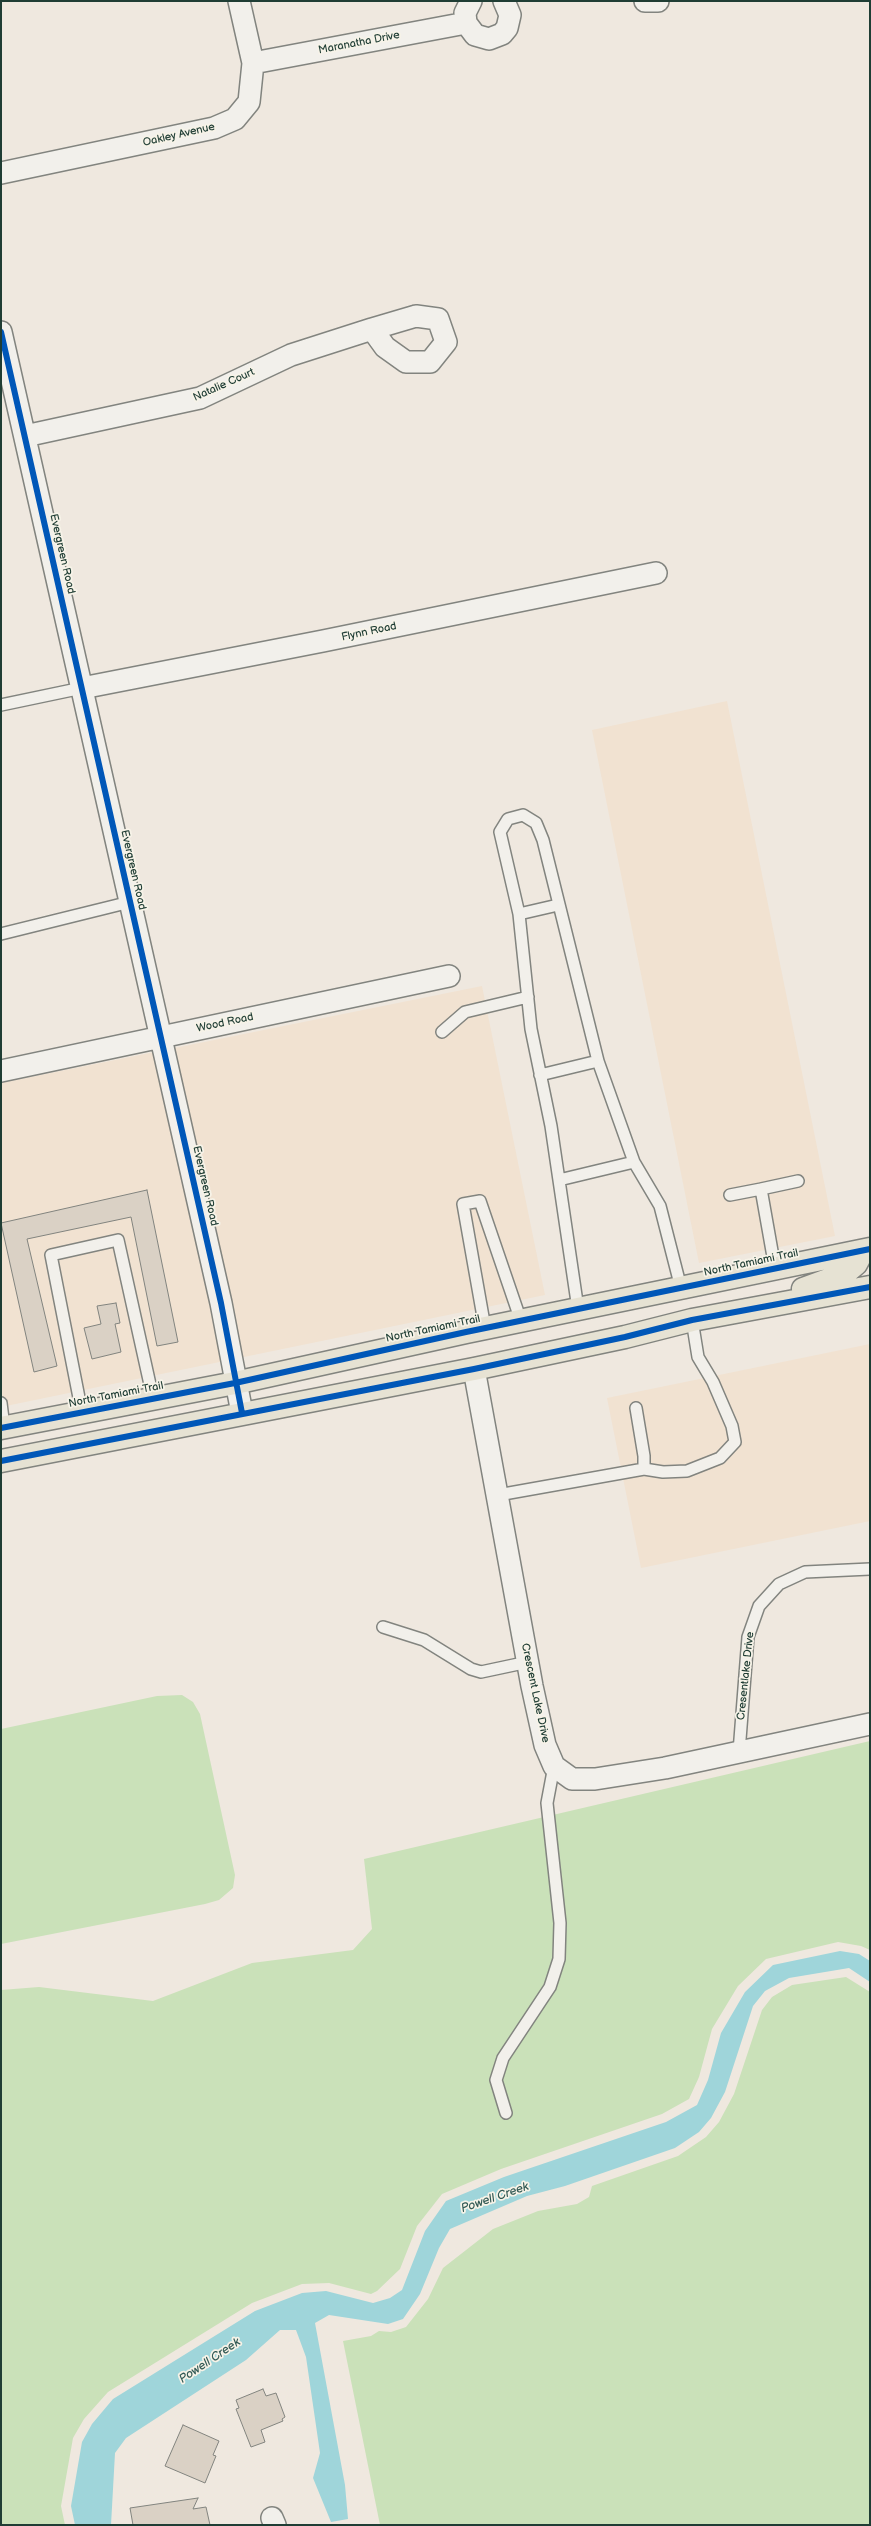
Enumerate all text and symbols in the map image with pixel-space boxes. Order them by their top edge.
street label: Maranatha Drive [317,29,401,57]
street label: Oakley Avenue [142,120,216,150]
street label: Natalie Court [191,366,257,404]
street label: Evergreen Road [46,513,78,595]
street label: Flynn Road [340,620,398,644]
street label: Evergreen Road [117,829,149,911]
street label: Wood Road [195,1011,255,1035]
street label: Evergreen Road [189,1145,221,1227]
street label: North Tamiami Trail [703,1247,799,1279]
street label: North Tamiami Trail [385,1313,481,1345]
street label: North Tamiami Trail [67,1379,165,1411]
street label: Cresentlake Drive [735,1631,757,1721]
street label: Crescent Lake Drive [518,1642,552,1744]
water label: Powell Creek [459,2180,531,2216]
water label: Powell Creek [177,2335,243,2387]

